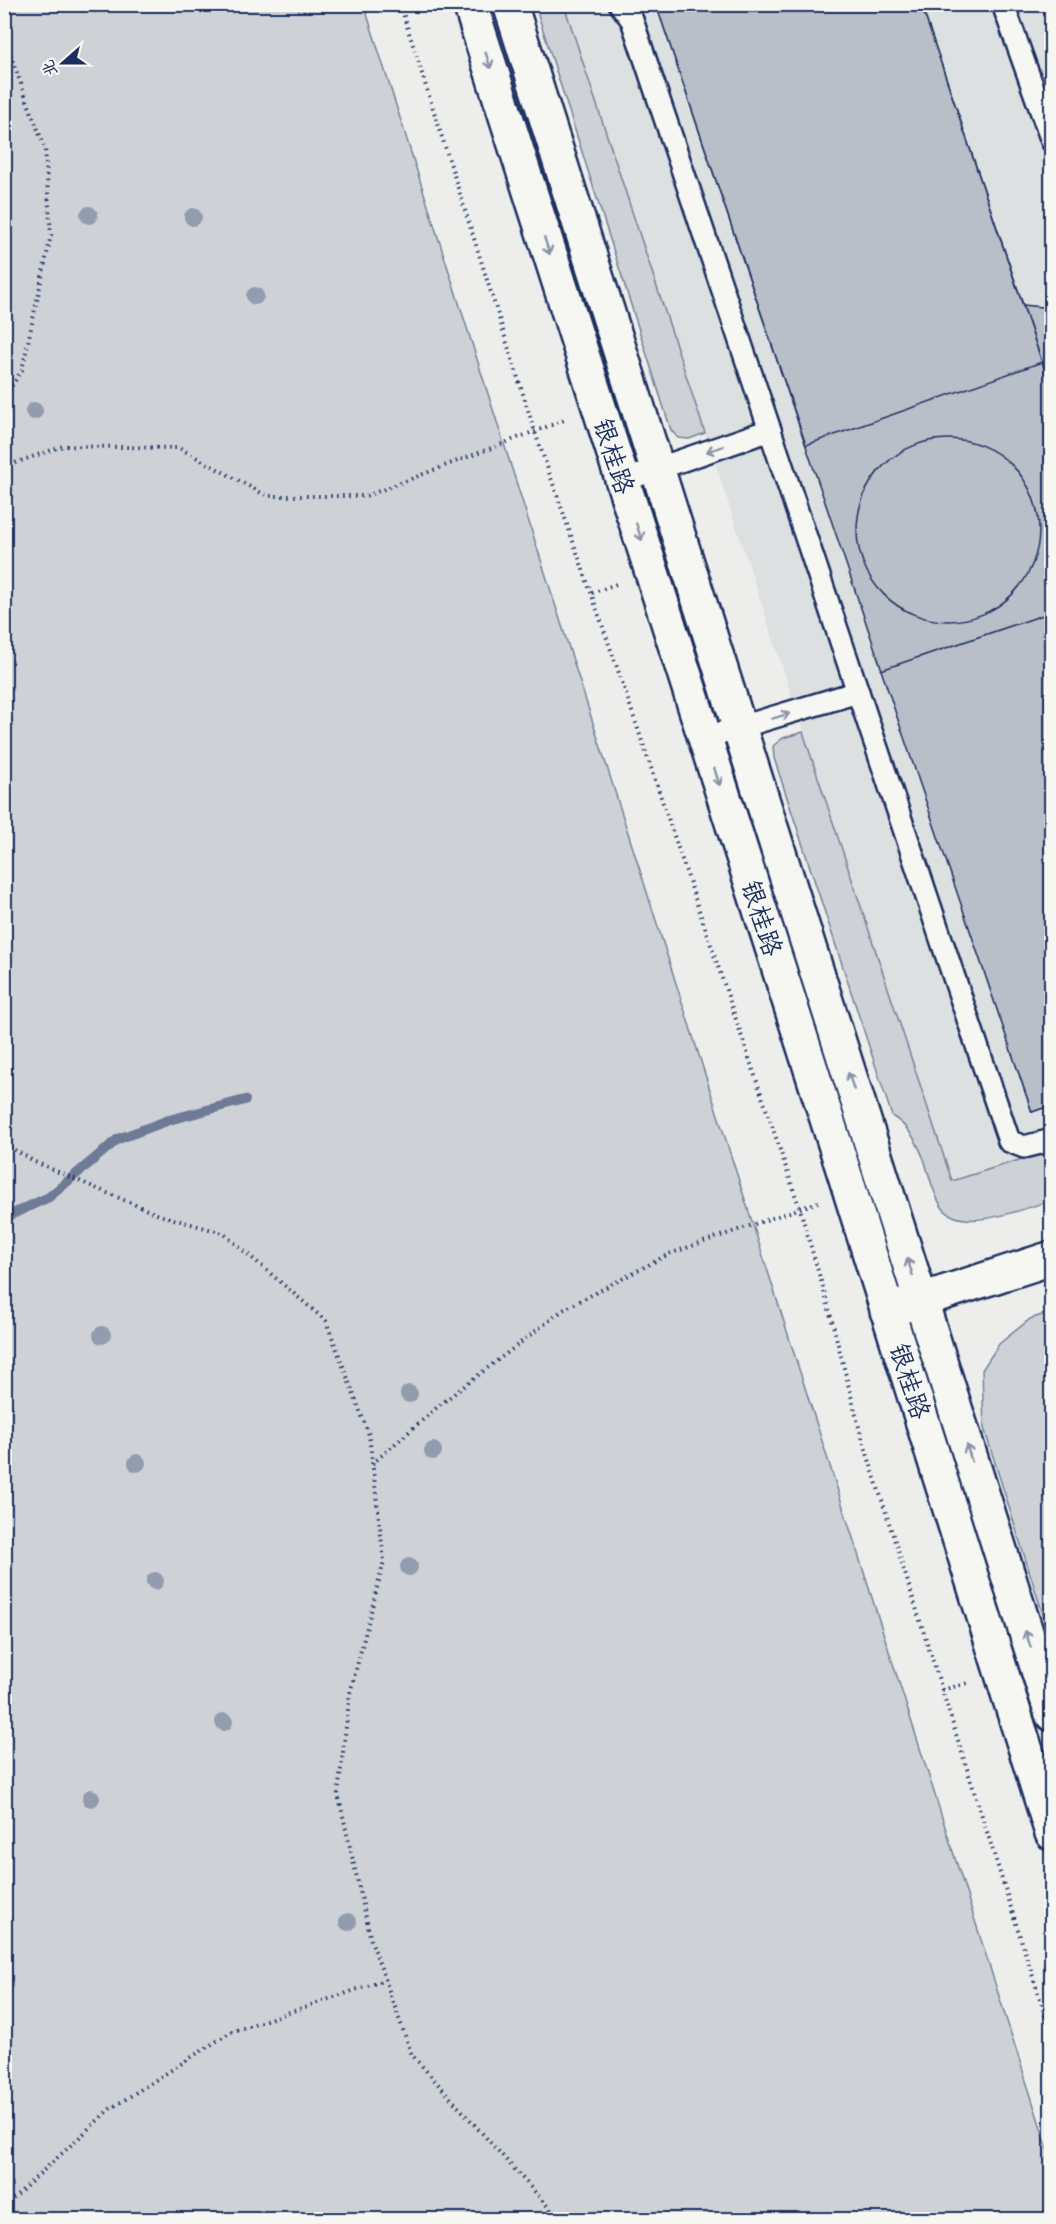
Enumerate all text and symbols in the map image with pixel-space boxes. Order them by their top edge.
north arrow [33,33,93,93]
one-way arrow [483,50,494,69]
text: 北 [38,57,61,79]
one-way arrow [542,236,553,255]
street label: 银桂路 [587,414,641,498]
one-way arrow [706,445,725,456]
one-way arrow [634,522,645,541]
one-way arrow [771,710,790,721]
one-way arrow [712,767,723,786]
street label: 银桂路 [735,876,789,960]
one-way arrow [845,1072,856,1091]
one-way arrow [903,1258,914,1277]
street label: 银桂路 [883,1339,937,1423]
one-way arrow [963,1444,974,1463]
one-way arrow [1021,1630,1032,1649]

